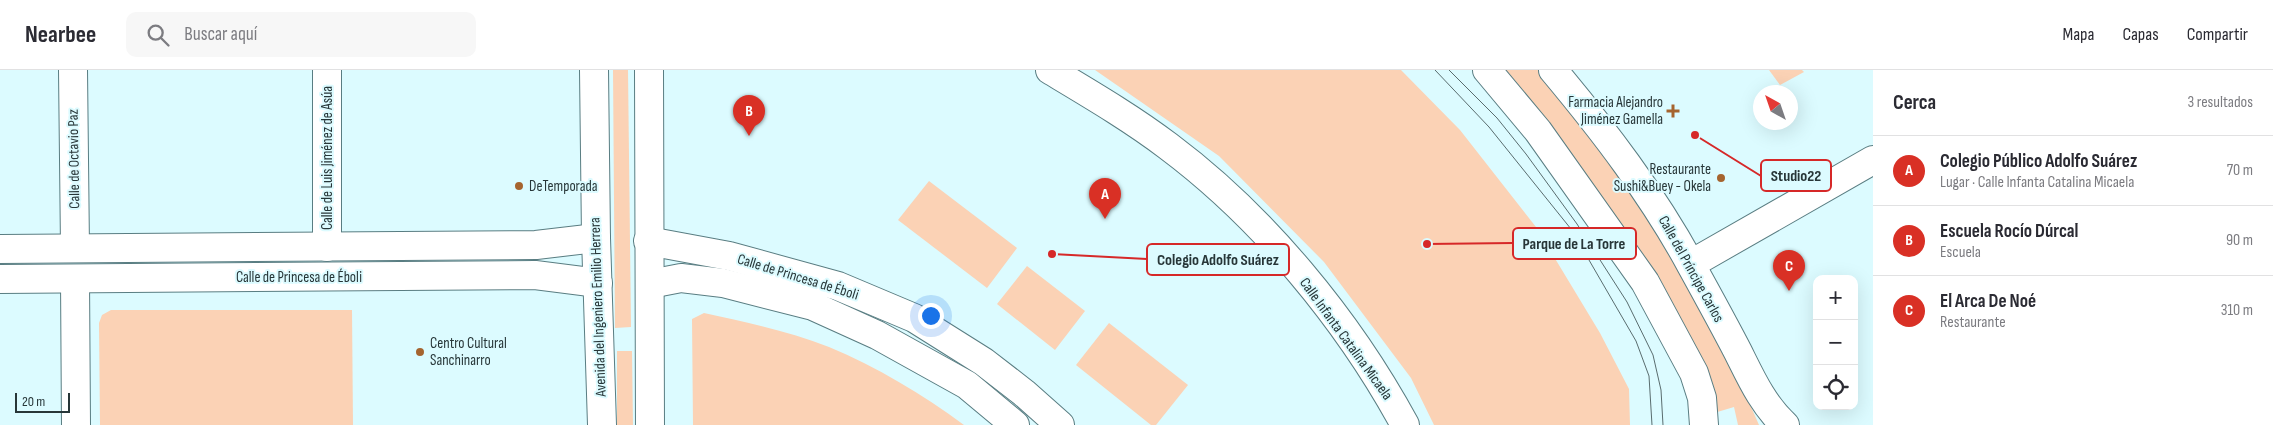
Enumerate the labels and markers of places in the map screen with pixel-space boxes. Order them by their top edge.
place label: Farmacia Alejandro Jiménez Gamella [1568,93,1663,129]
pin: B [733,95,765,136]
marker: Farmacia Alejandro Jiménez Gamella [1667,105,1679,117]
place label: Restaurante Sushi&Buey - Okela [1614,160,1711,196]
callout: Studio22 [1761,160,1831,191]
marker: Restaurante Sushi&Buey - Okela [1715,172,1727,184]
place label: DeTemporada [529,177,598,196]
pin: A [1089,178,1121,219]
marker: DeTemporada [513,180,525,192]
callout: Parque de La Torre [1513,228,1636,259]
callout: Colegio Adolfo Suárez [1147,244,1289,275]
pin: C [1773,250,1805,291]
place label: Centro Cultural Sanchinarro [430,334,507,370]
marker: Centro Cultural Sanchinarro [414,346,426,358]

